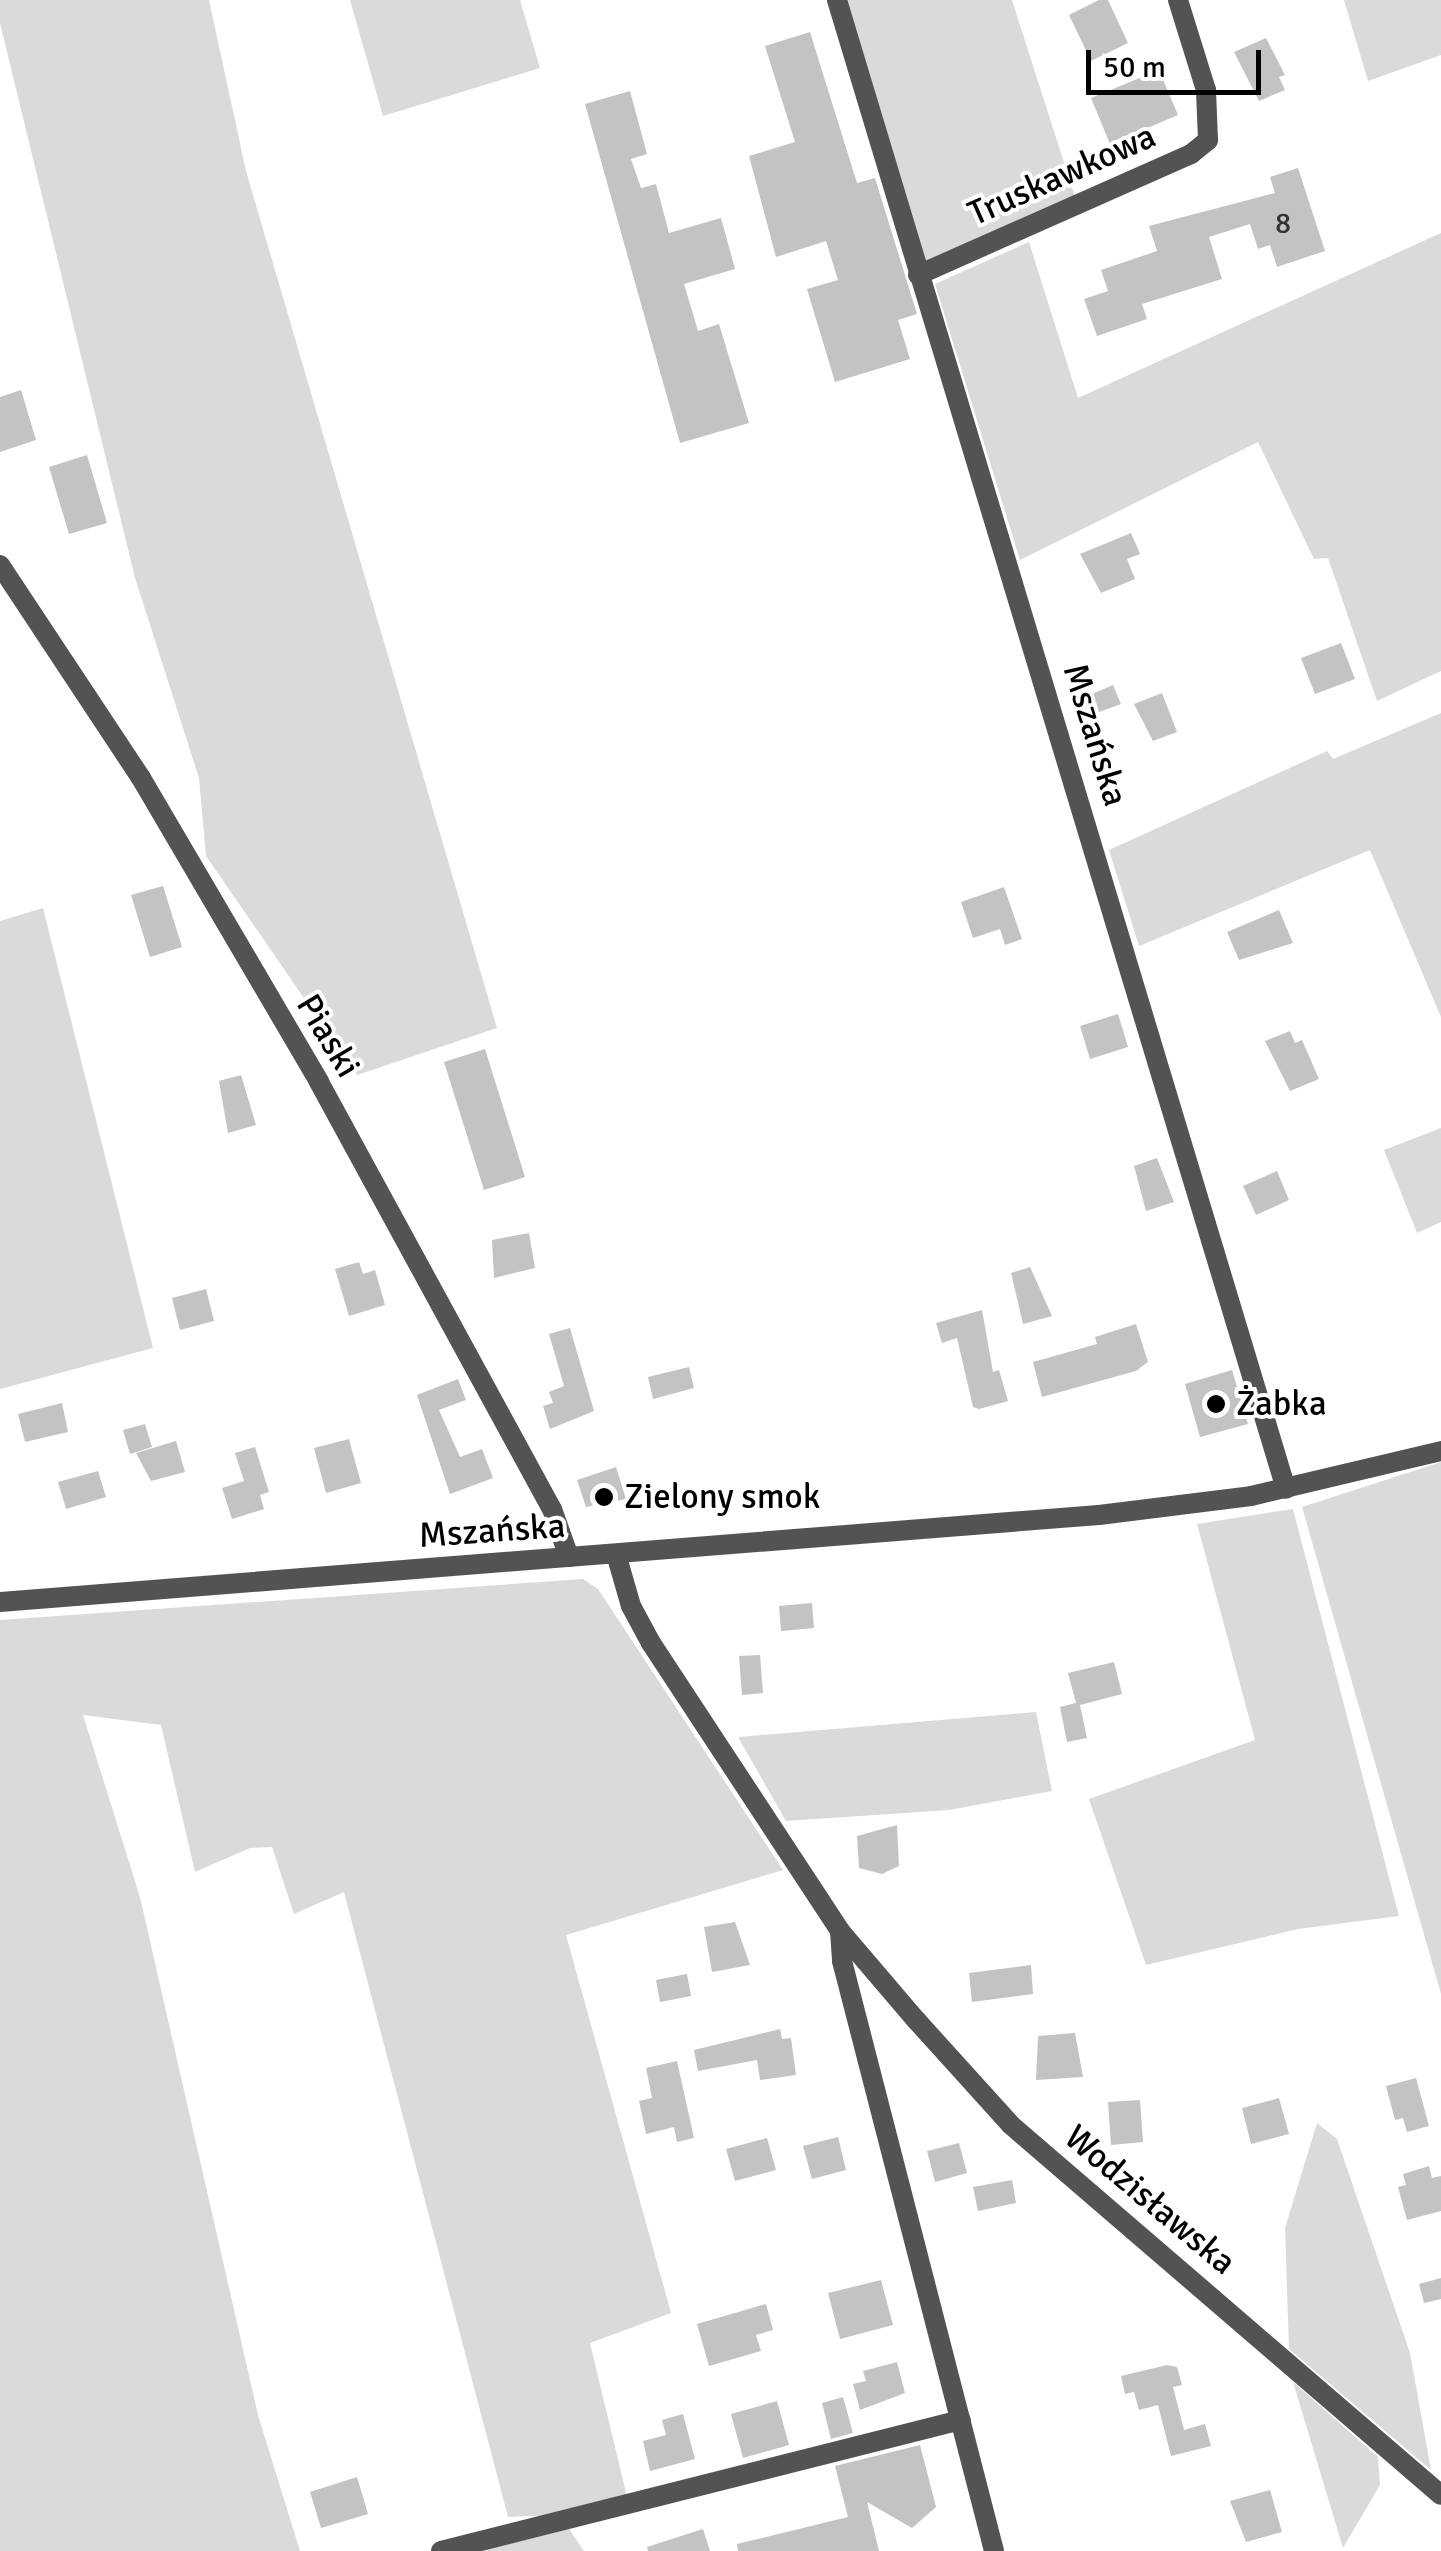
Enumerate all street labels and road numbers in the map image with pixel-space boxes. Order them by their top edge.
street label: Truskawkowa [962,115,1162,235]
street label: Mszańska [1053,659,1137,811]
street label: Piaski [287,987,369,1085]
street label: Mszańska [417,1505,567,1557]
street label: Wodzisławska [1056,2116,1244,2284]

